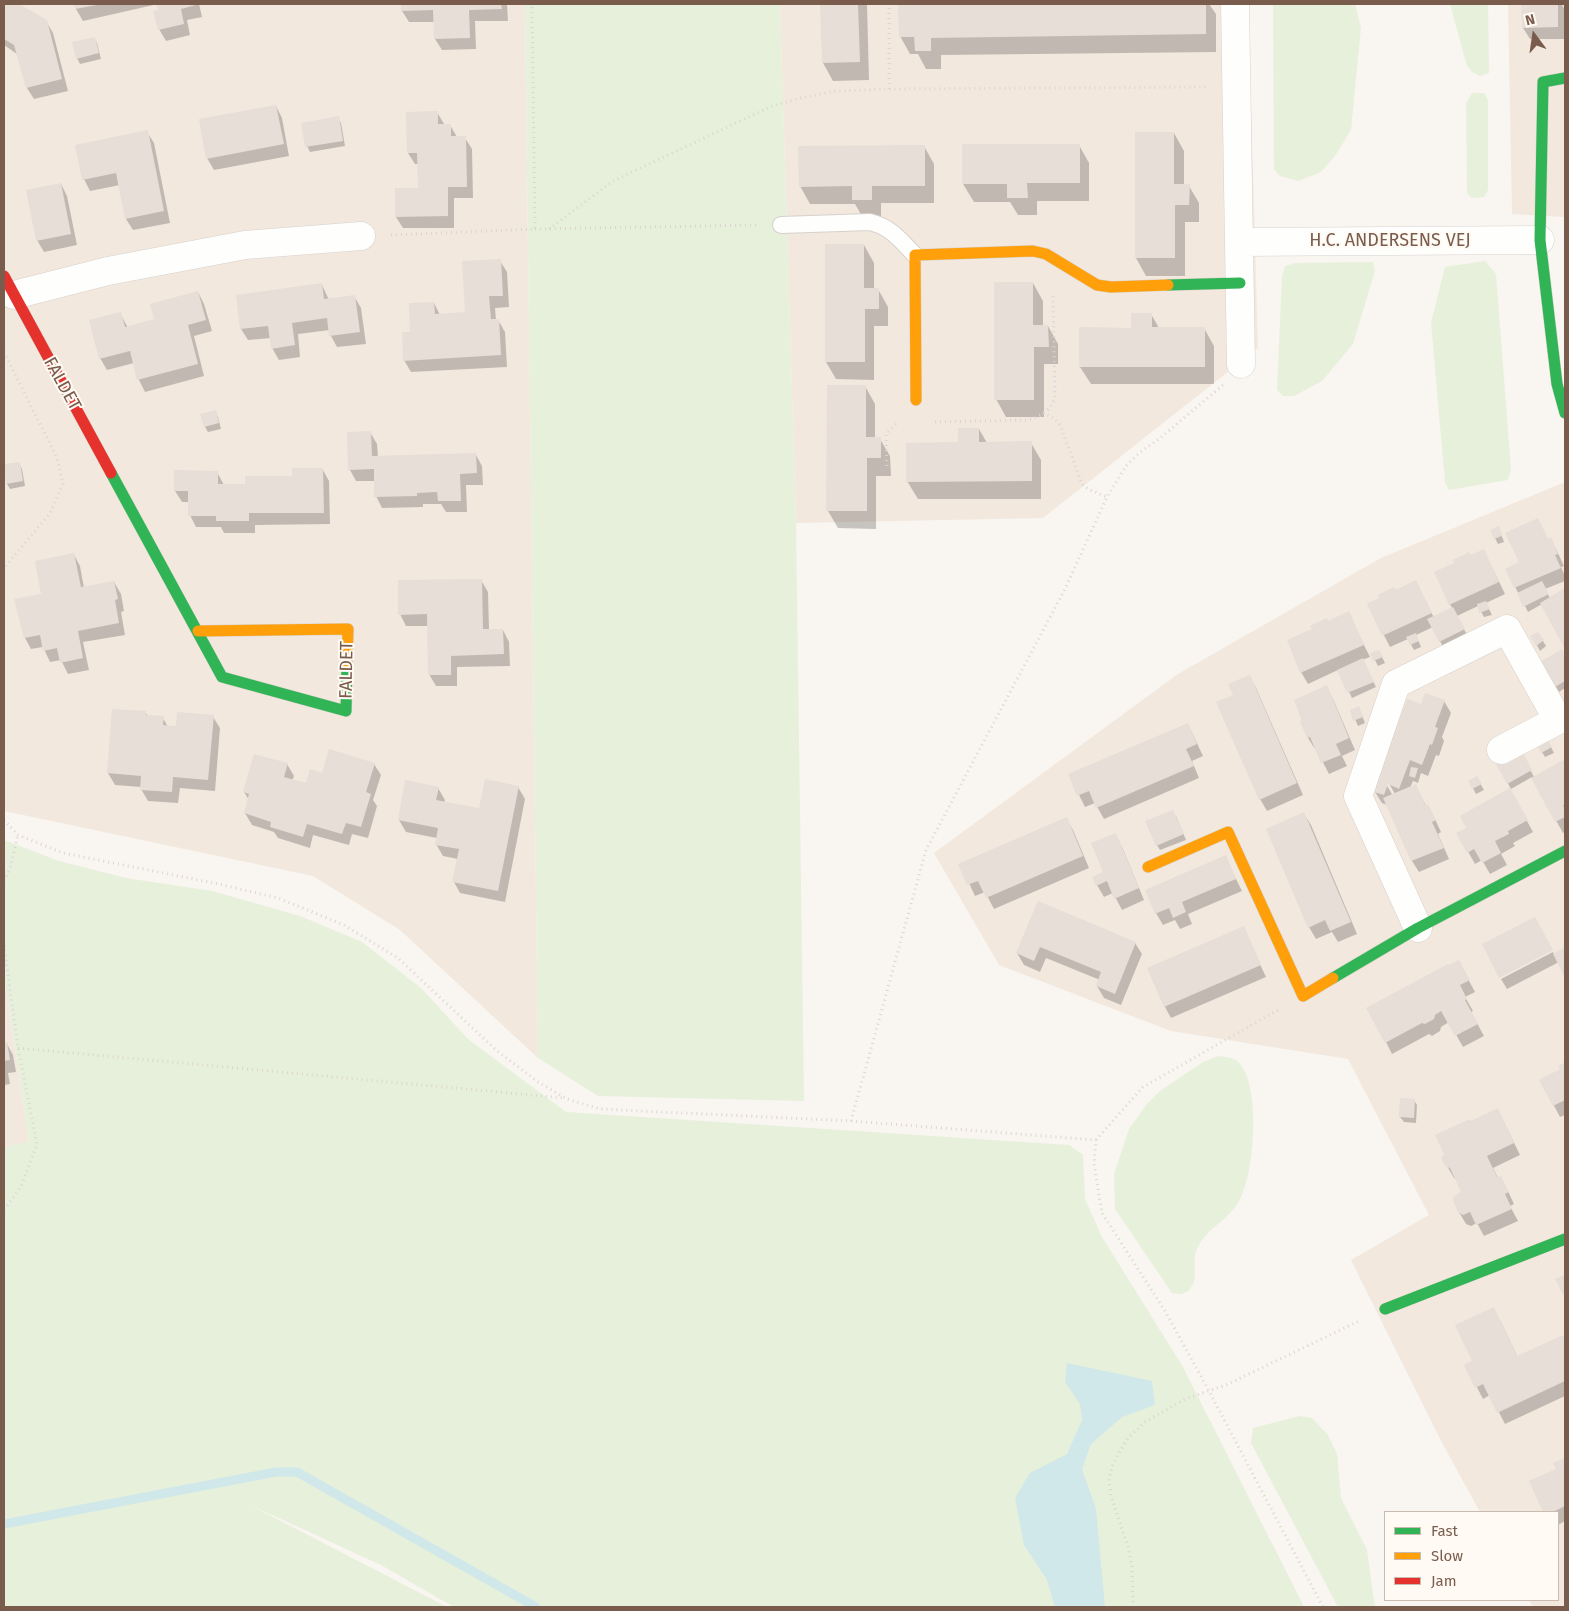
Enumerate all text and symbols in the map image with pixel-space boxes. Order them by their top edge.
north arrow [1509,10,1559,60]
text: N [1524,11,1537,29]
street label: H.C. ANDERSENS VEJ [1309,230,1471,252]
street label: FALDET [39,354,85,414]
street label: FALDET [336,641,358,699]
legend [1384,1511,1559,1601]
text: Fast [1431,1522,1458,1540]
text: Slow [1431,1547,1463,1565]
text: Jam [1431,1572,1457,1590]

